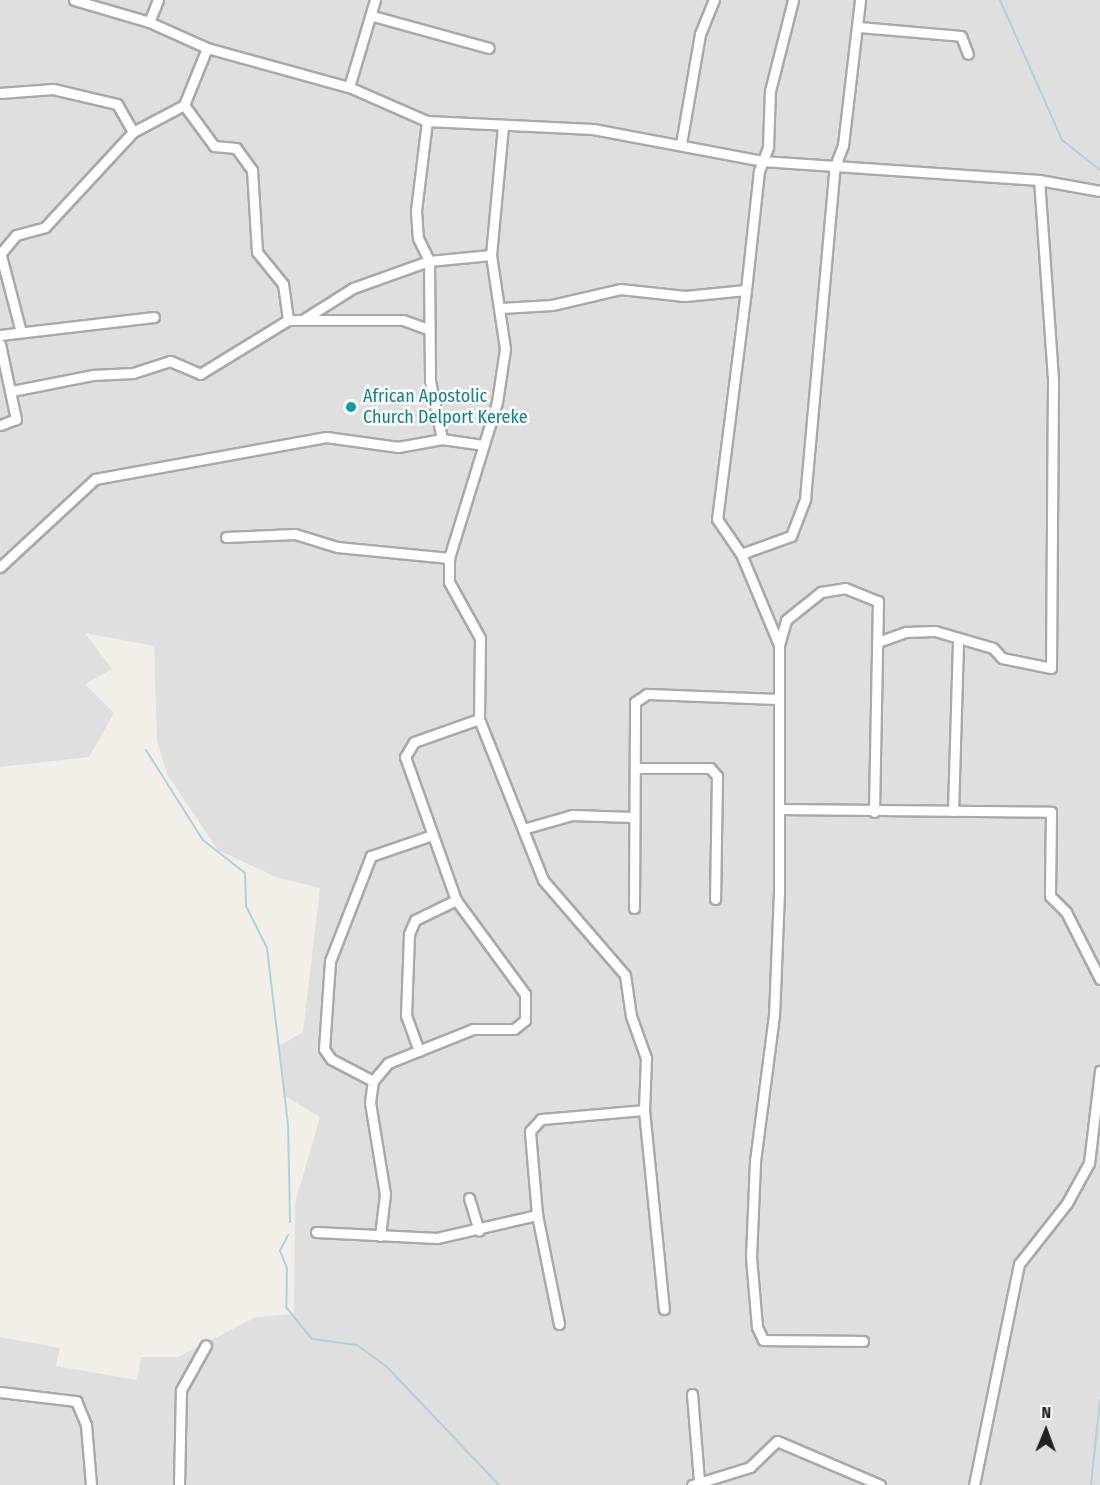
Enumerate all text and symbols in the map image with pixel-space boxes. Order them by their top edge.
place label: African Apostolic Church Delport Kereke [363,386,528,428]
marker: African Apostolic Church Delport Kereke [344,400,358,414]
north arrow [1016,1401,1076,1461]
text: N [1041,1403,1051,1422]

